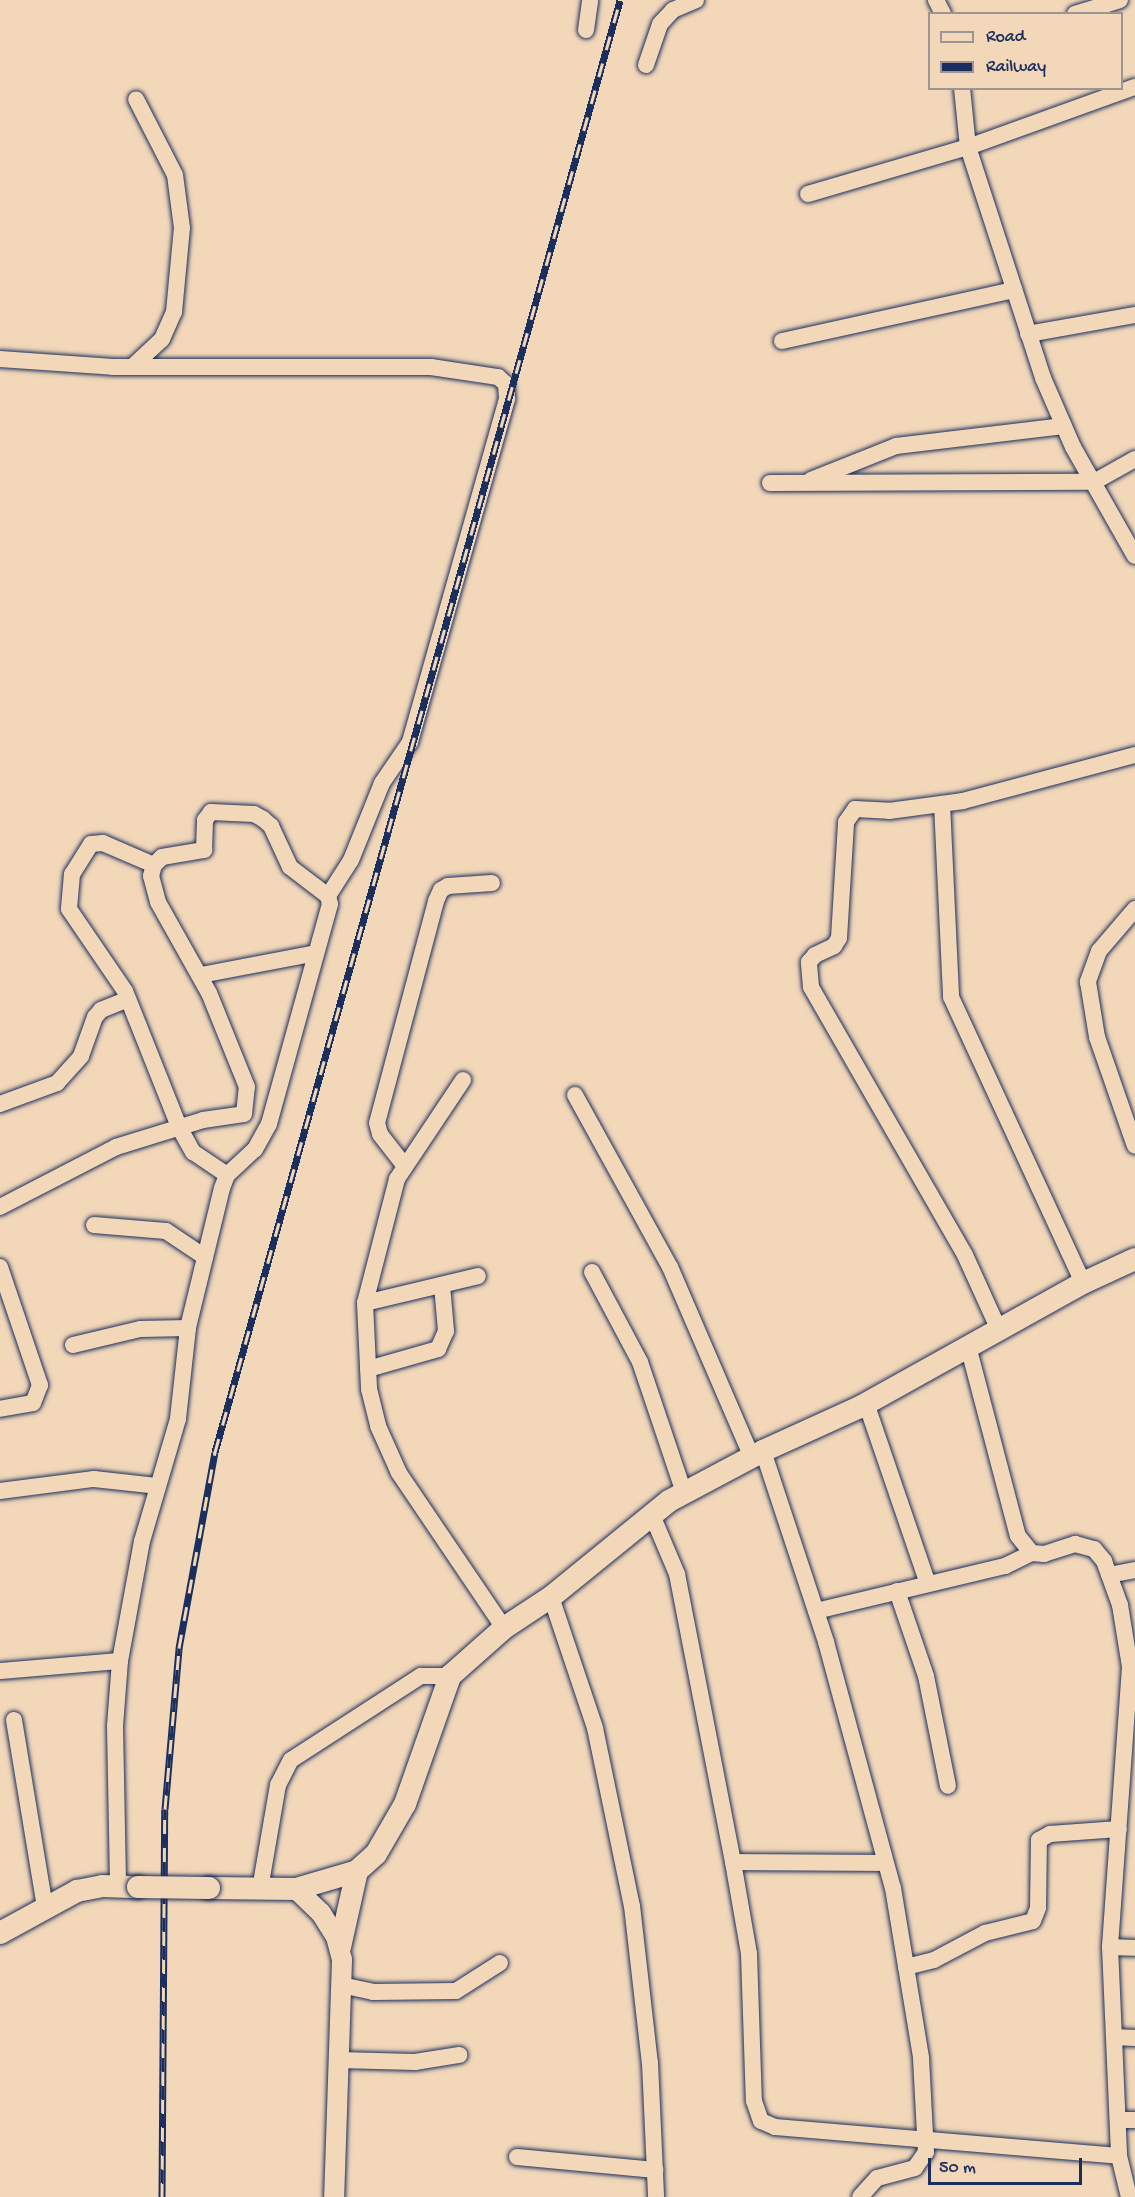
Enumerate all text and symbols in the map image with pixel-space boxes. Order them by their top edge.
legend [928,12,1123,90]
text: Road [986,27,1025,48]
text: Railway [986,57,1046,78]
scale bar [931,2146,1086,2184]
text: 50 m [939,2158,976,2179]

